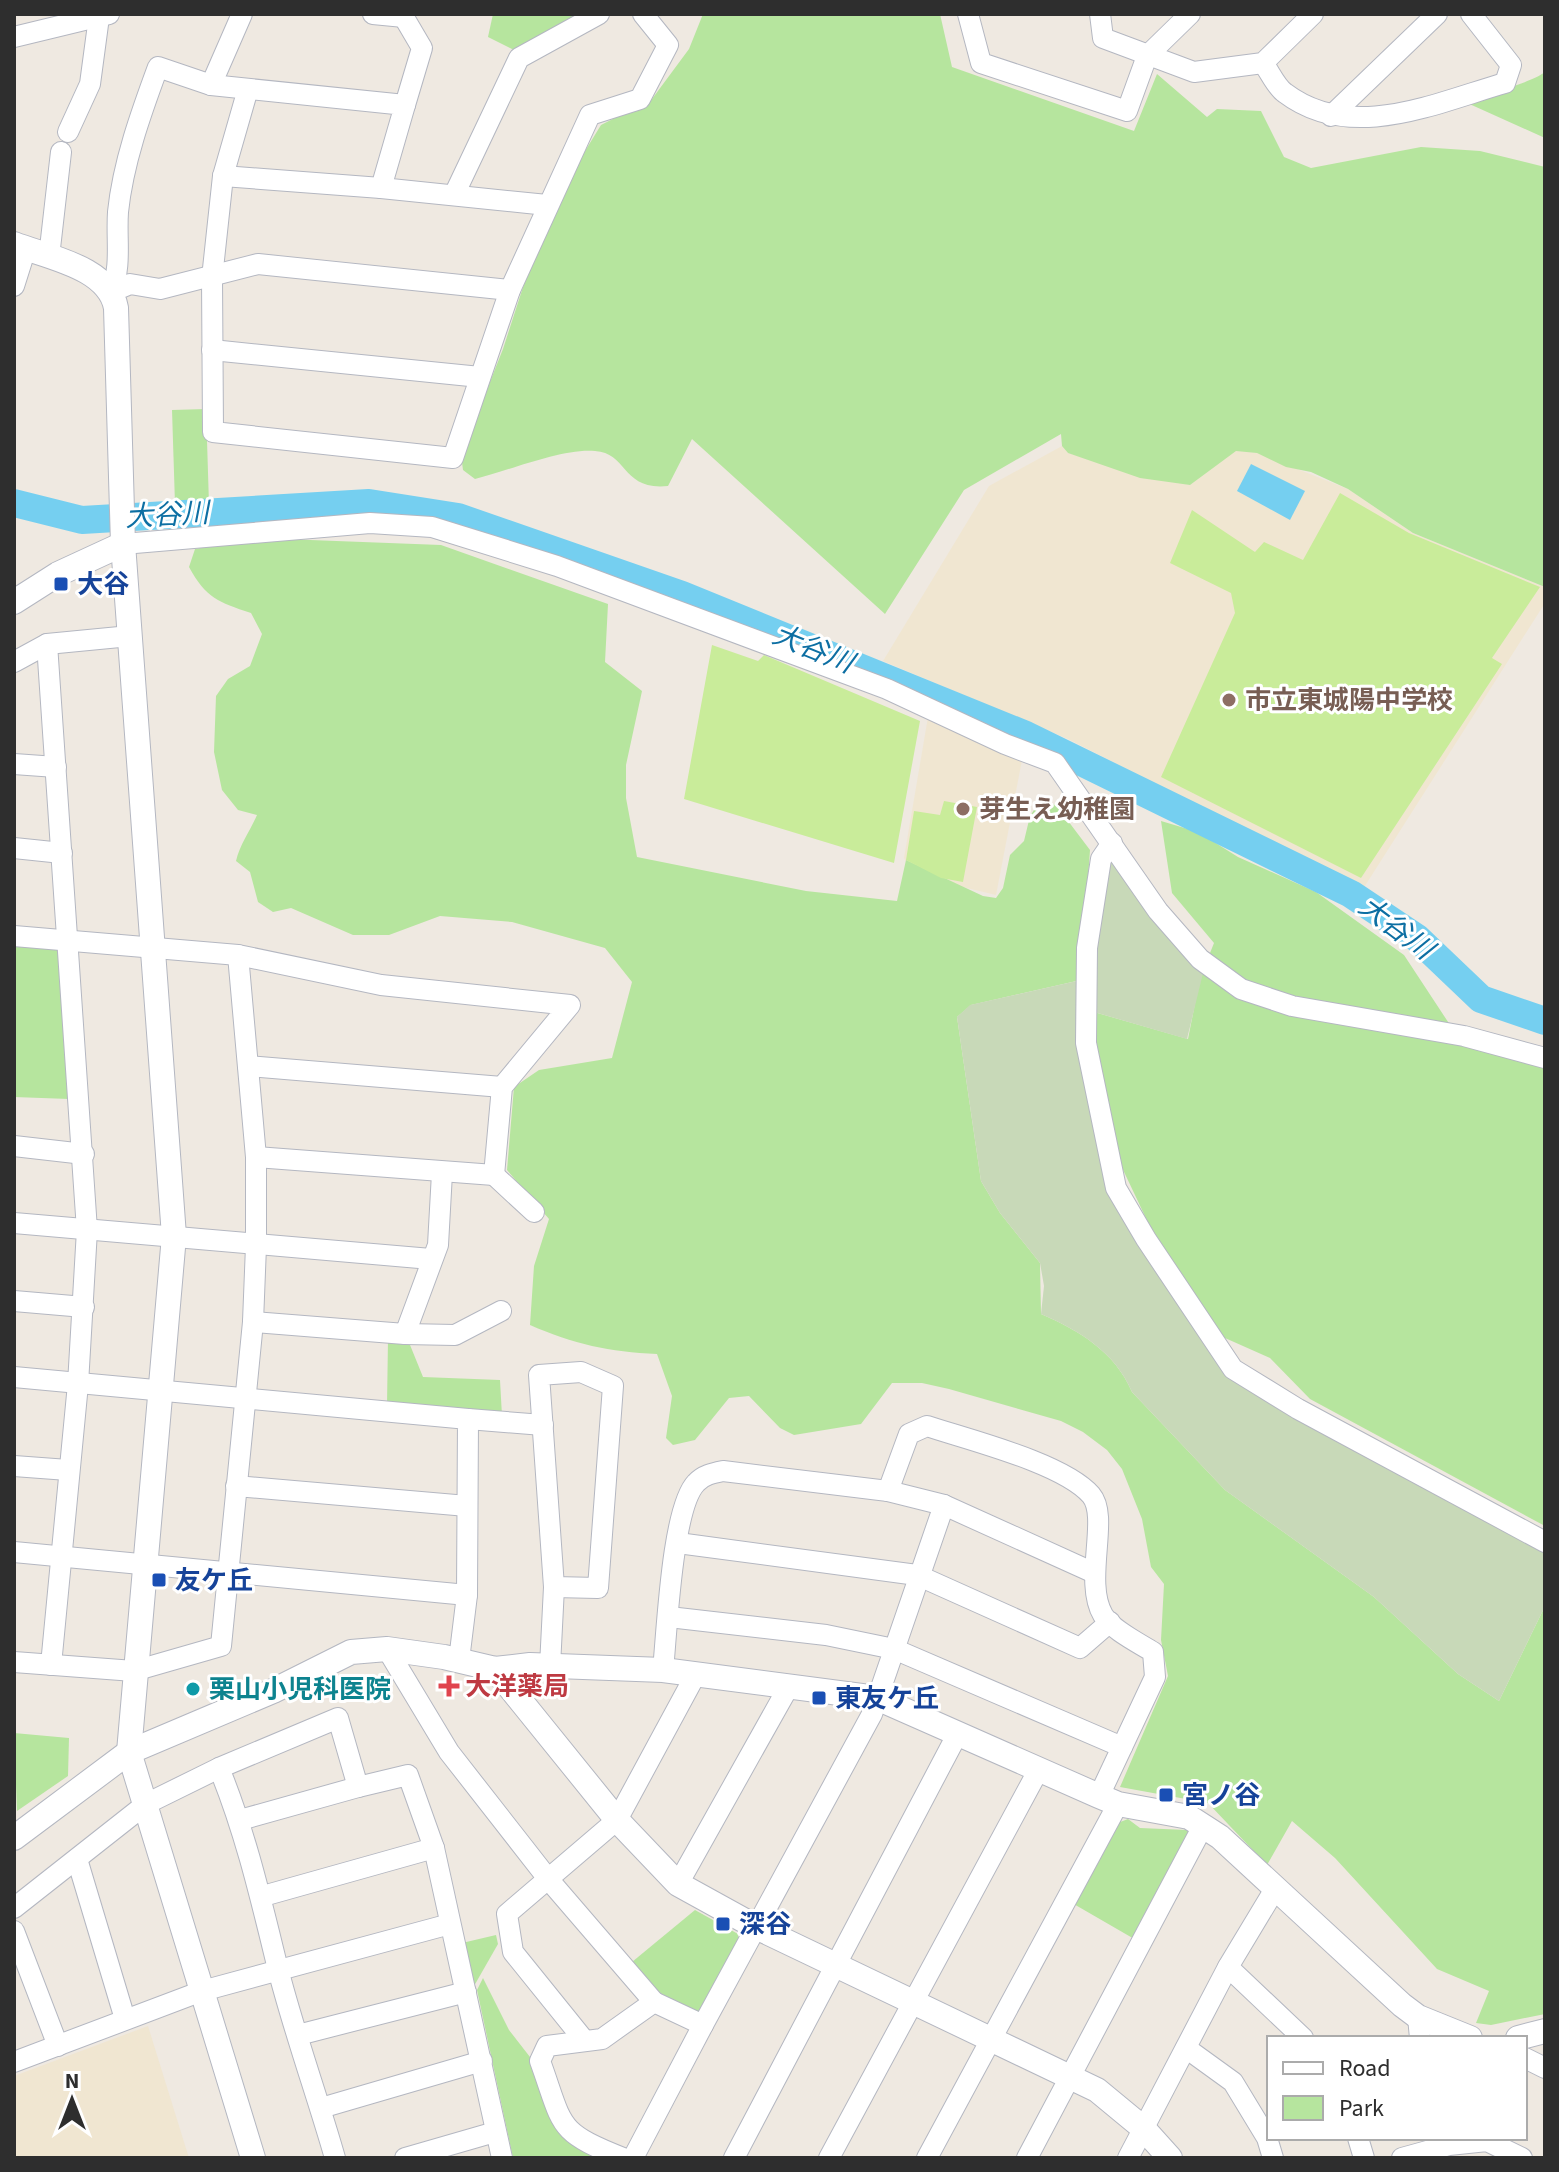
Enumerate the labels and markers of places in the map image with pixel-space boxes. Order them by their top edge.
place label: 大谷 [77,566,129,603]
marker: 大谷 [52,575,70,593]
place label: 市立東城陽中学校 [1245,682,1453,719]
marker: 市立東城陽中学校 [1220,691,1238,709]
place label: 芽生え幼稚園 [979,791,1135,828]
marker: 芽生え幼稚園 [954,800,972,818]
place label: 友ケ丘 [175,1562,253,1599]
marker: 友ケ丘 [150,1571,168,1589]
place label: 大洋薬局 [465,1668,569,1705]
place label: 栗山小児科医院 [209,1671,391,1708]
marker: 大洋薬局 [440,1677,458,1695]
marker: 栗山小児科医院 [184,1680,202,1698]
place label: 東友ケ丘 [835,1680,939,1717]
marker: 東友ケ丘 [810,1689,828,1707]
place label: 宮ノ谷 [1182,1777,1260,1814]
marker: 宮ノ谷 [1157,1786,1175,1804]
place label: 深谷 [739,1906,791,1943]
marker: 深谷 [714,1915,732,1933]

